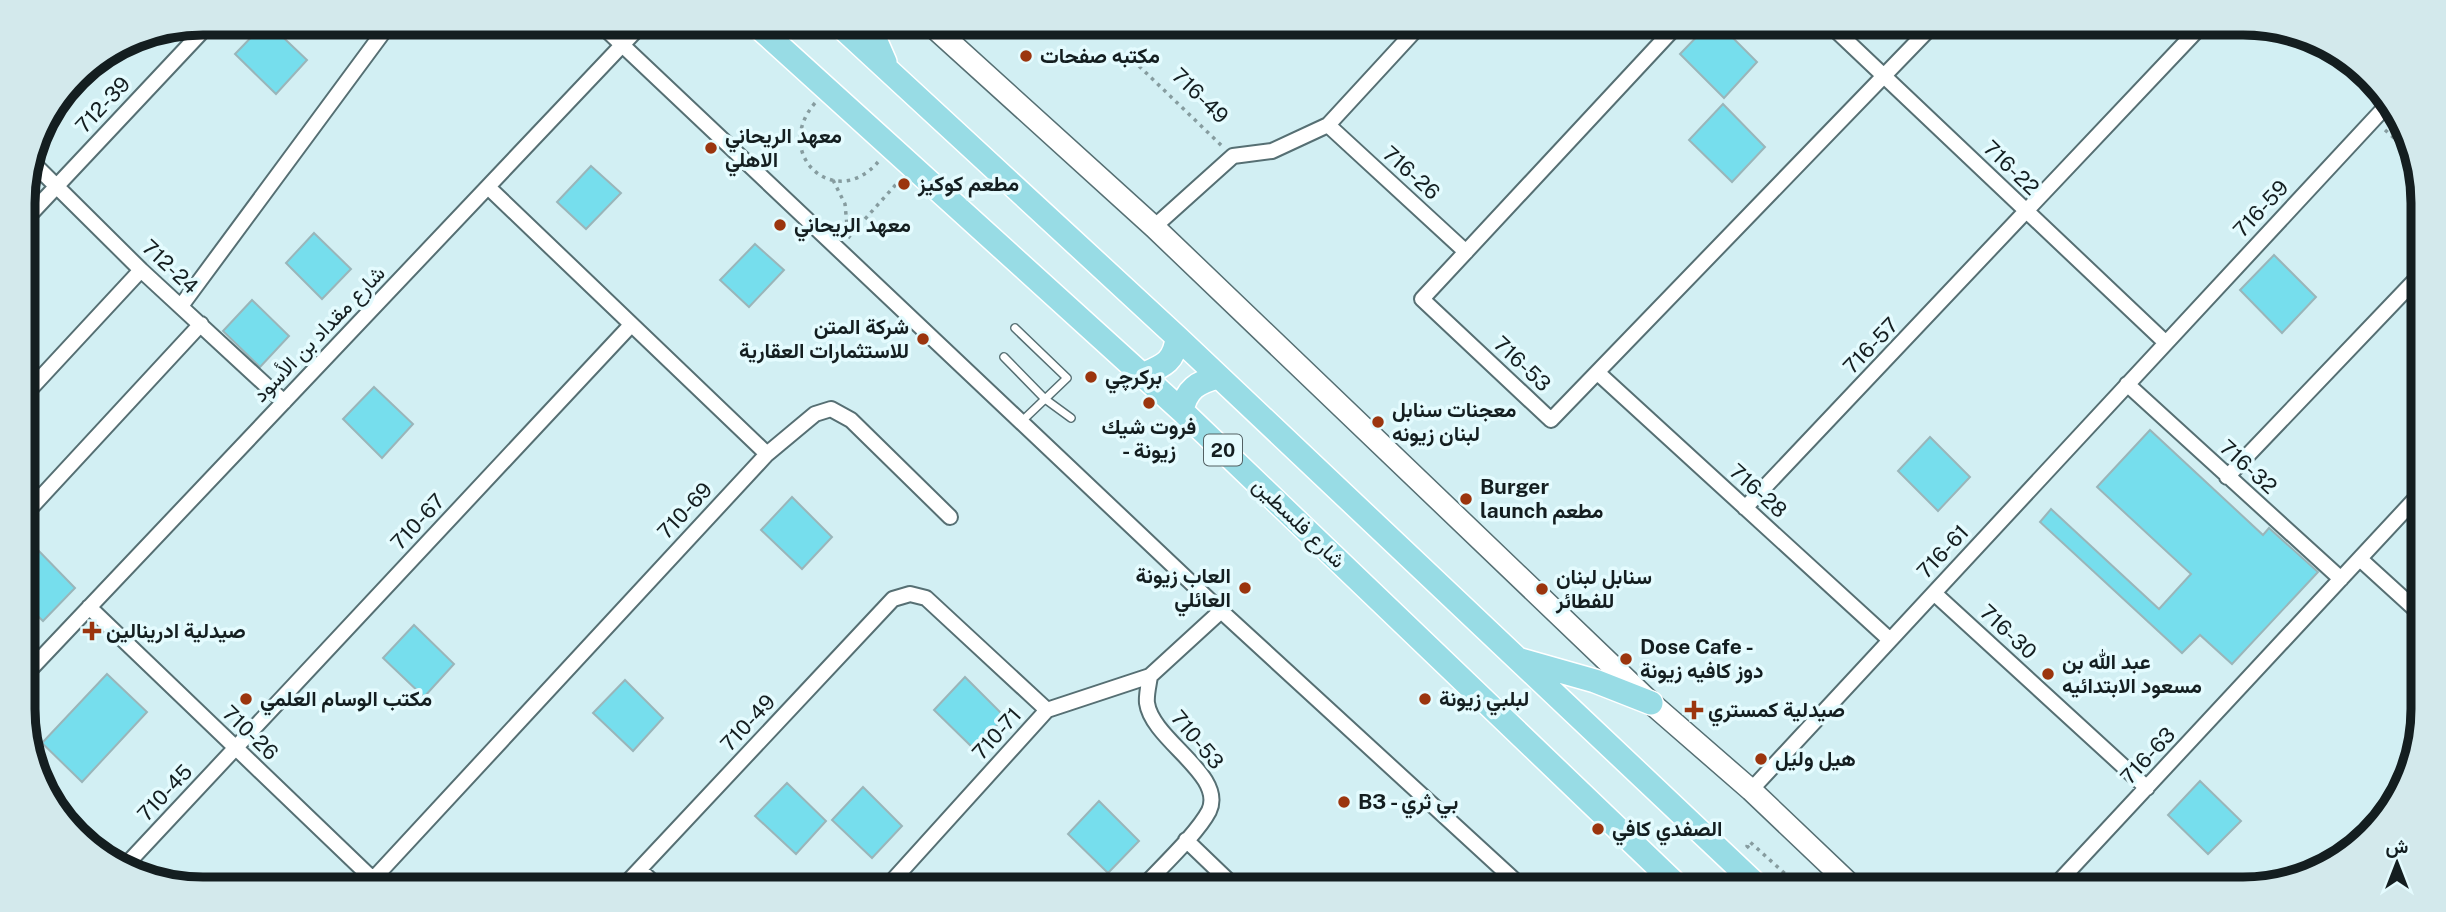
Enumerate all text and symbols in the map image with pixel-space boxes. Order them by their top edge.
place label: مكتبه صفحات [1040,43,1160,68]
marker: مكتبه صفحات [1018,48,1034,64]
street label: 716-49 [1167,63,1234,129]
street label: 712-39 [70,71,135,138]
place label: معهد الريحاني الاهلي [725,123,842,177]
street label: 716-22 [1978,135,2044,200]
marker: معهد الريحاني الاهلي [703,140,719,156]
street label: 716-26 [1378,141,1445,205]
place label: مطعم كوكيز [917,171,1019,198]
street label: 716-59 [2228,175,2293,242]
marker: مطعم كوكيز [896,176,912,192]
place label: معهد الريحاني [794,212,911,242]
marker: معهد الريحاني [772,217,788,233]
street label: 712-24 [137,234,204,299]
street label: شارع مقداد بن الأسود [247,260,391,408]
street label: 716-57 [1838,312,1903,379]
place label: شركة المتن للاستثمارات العقارية [739,314,909,364]
marker: شركة المتن للاستثمارات العقارية [915,331,931,347]
street label: 716-53 [1488,331,1556,396]
place label: بركرچي [1105,364,1162,394]
marker: بركرچي [1083,369,1099,385]
marker: فروت شيك - زيونة [1141,395,1157,411]
place label: معجنات سنابل لبنان زيونه [1392,397,1516,447]
place label: فروت شيك - زيونة [1102,414,1196,464]
marker: معجنات سنابل لبنان زيونه [1370,414,1386,430]
street label: 716-32 [2215,434,2282,499]
road number: 20 [1204,435,1242,466]
street label: 716-28 [1724,458,1792,523]
street label: شارع فلسطين [1246,472,1351,574]
place label: Burger launch مطعم [1480,474,1603,525]
street label: 710-69 [652,477,717,544]
street label: 710-67 [385,488,450,555]
marker: Burger launch مطعم [1458,491,1474,507]
street label: 716-61 [1912,520,1974,584]
place label: العاب زيونة العائلي [1136,563,1231,617]
place label: سنابل لبنان للفطائر [1555,564,1652,614]
marker: العاب زيونة العائلي [1237,580,1253,596]
marker: سنابل لبنان للفطائر [1534,581,1550,597]
street label: 716-30 [1975,599,2042,664]
place label: صيدلية ادرينالين [106,618,246,644]
marker: صيدلية ادرينالين [84,623,100,639]
place label: Dose Cafe - دوز كافيه زيونة [1640,634,1764,684]
place label: عبد الله بن مسعود الابتدائيه [2062,649,2202,699]
marker: Dose Cafe - دوز كافيه زيونة [1618,651,1634,667]
marker: عبد الله بن مسعود الابتدائيه [2040,666,2056,682]
place label: مكتب الوسام العلمي [260,686,432,716]
place label: لبلبي زيونة [1439,686,1529,716]
street label: 710-49 [715,689,780,756]
marker: مكتب الوسام العلمي [238,691,254,707]
marker: لبلبي زيونة [1417,691,1433,707]
place label: صيدلية كمستري [1708,697,1845,727]
street label: 710-26 [217,700,283,765]
street label: 710-71 [967,702,1026,765]
marker: صيدلية كمستري [1686,702,1702,718]
street label: 710-53 [1166,705,1229,774]
street label: 716-63 [2115,722,2180,789]
place label: هيل وليل [1775,746,1856,772]
marker: هيل وليل [1753,751,1769,767]
street label: 710-45 [132,759,197,826]
place label: B3 - بي ثري [1358,789,1458,819]
marker: B3 - بي ثري [1336,794,1352,810]
place label: الصفدي كافي [1612,816,1723,846]
marker: الصفدي كافي [1590,821,1606,837]
north arrow [2362,828,2432,898]
text: ش [2386,835,2409,858]

